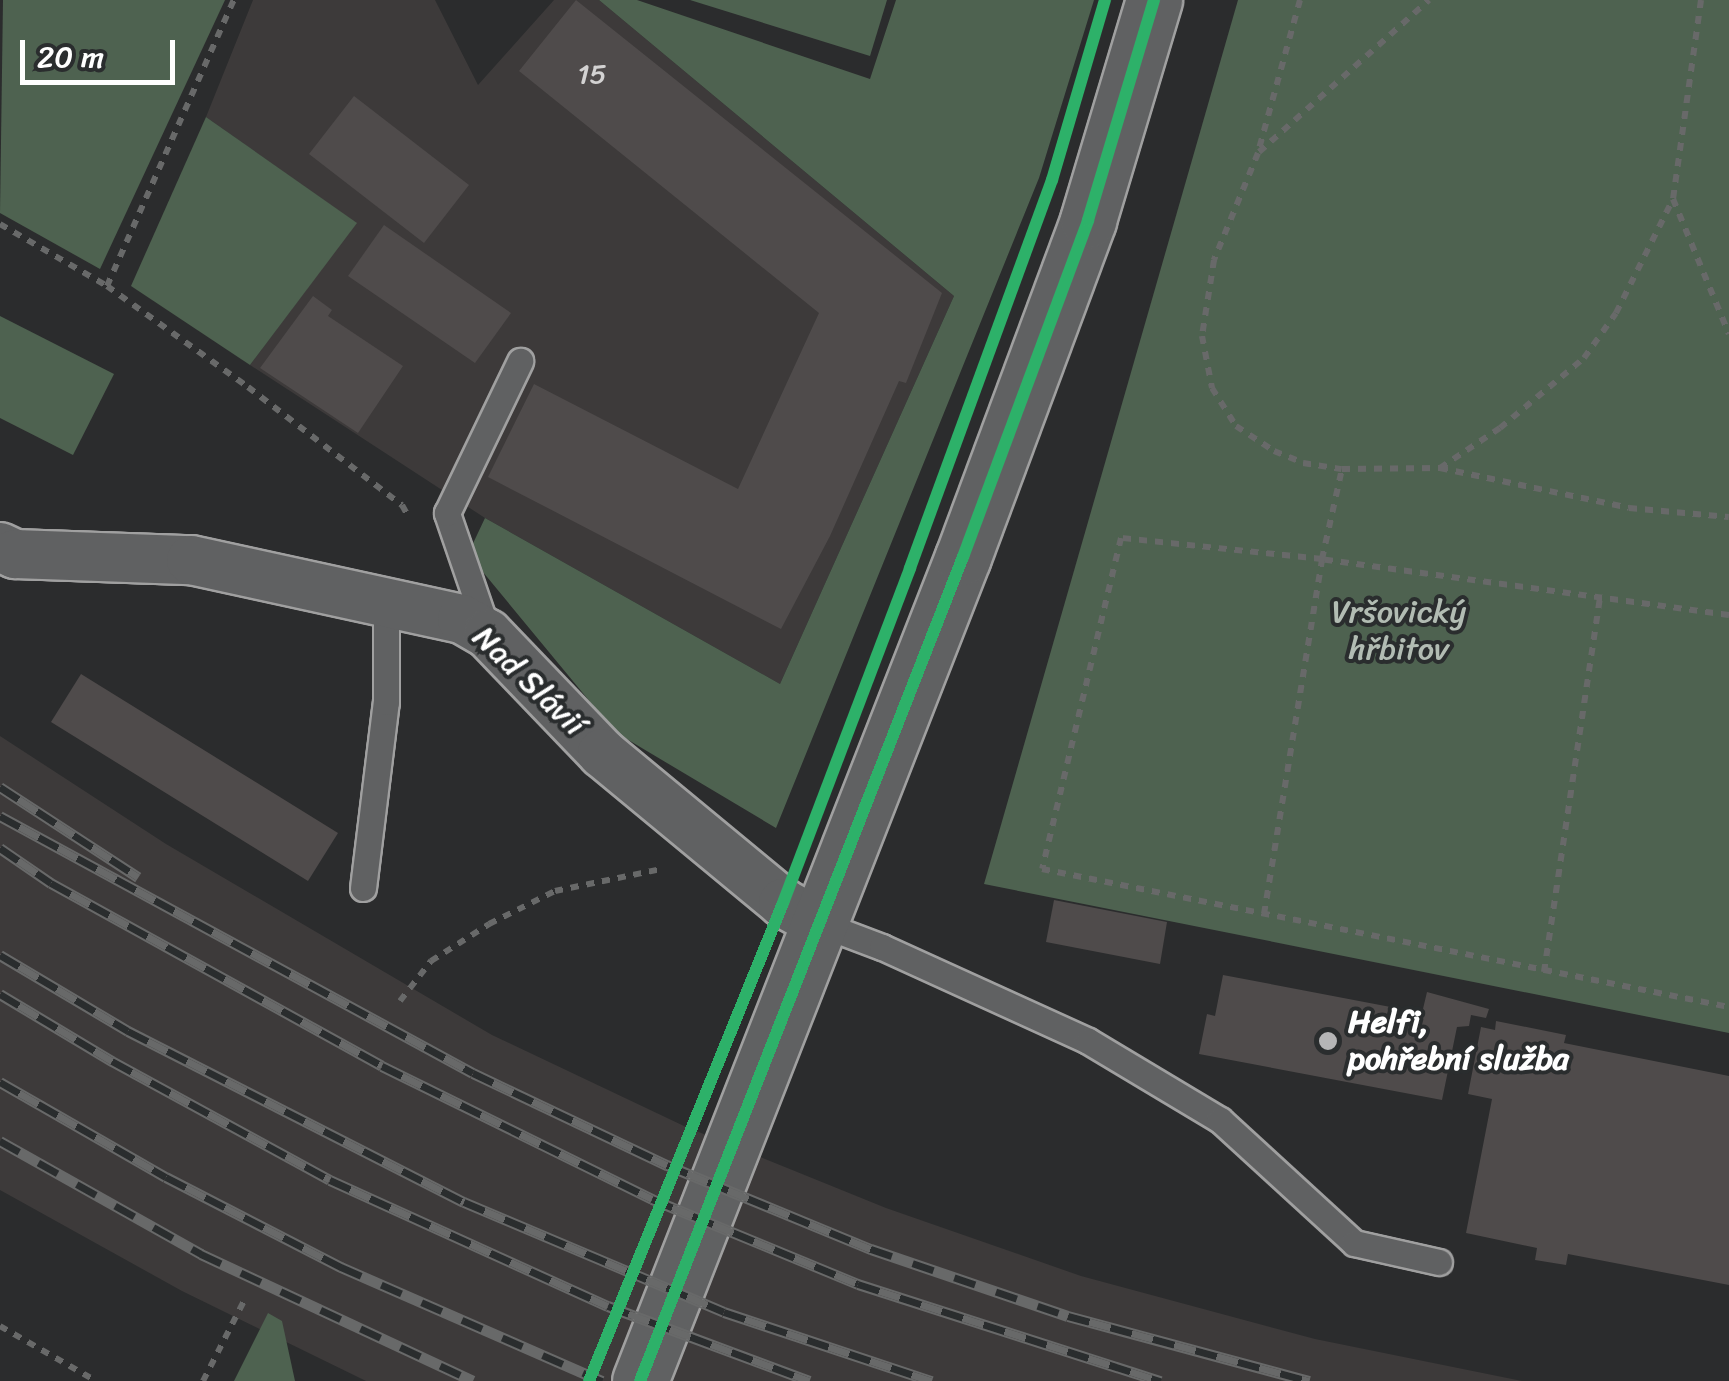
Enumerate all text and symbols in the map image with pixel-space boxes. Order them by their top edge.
scale bar [25,20,180,82]
text: 20 m [37,30,104,84]
house number: 15 [577,57,607,91]
park label: Vršovický hřbitov [1332,594,1466,669]
street label: Nad Slávií [465,618,593,744]
place label: Helfi, pohřební služba [1348,1004,1568,1079]
marker: Helfi, pohřební služba [1317,1030,1339,1052]

